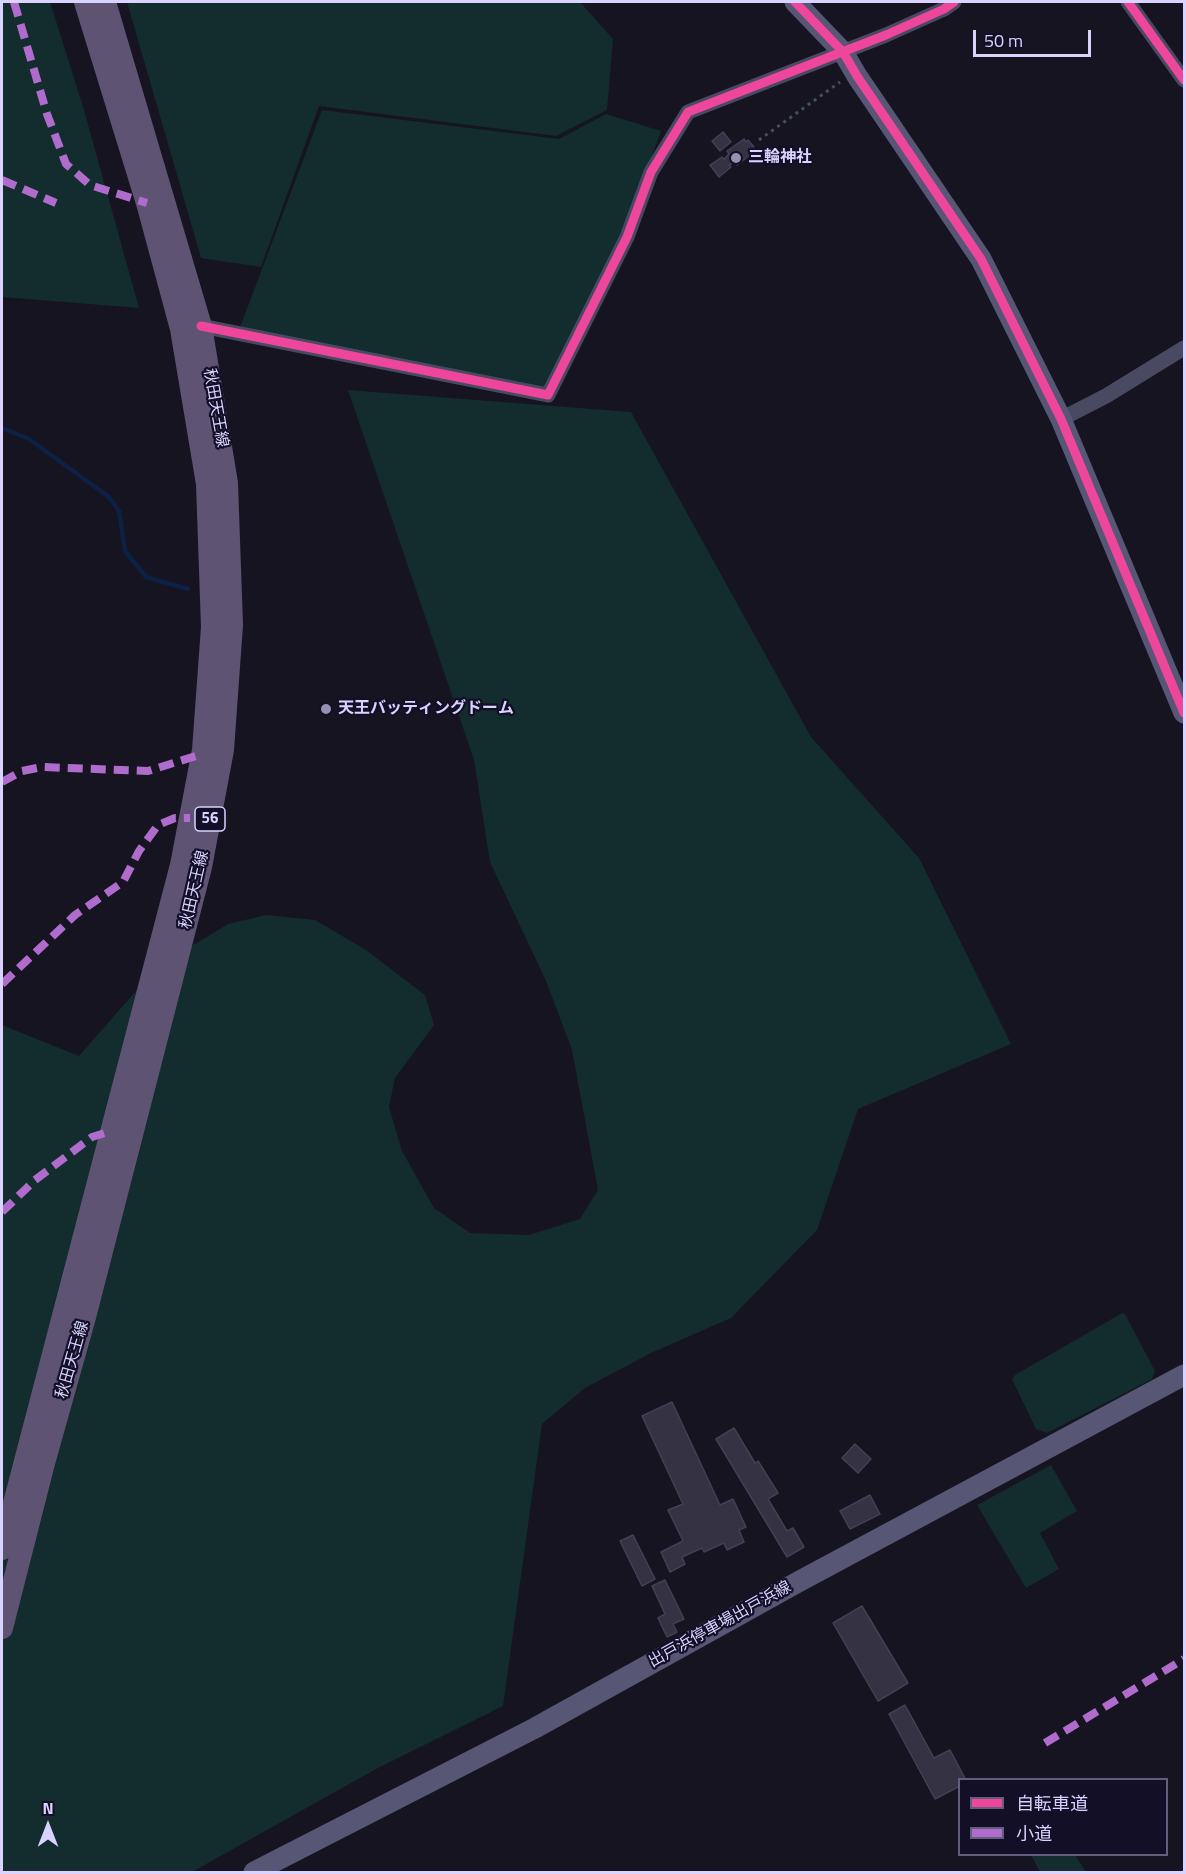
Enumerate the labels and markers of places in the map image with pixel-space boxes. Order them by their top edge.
place label: 三輪神社 [748,148,812,168]
marker: 三輪神社 [729,151,743,165]
place label: 天王バッティングドーム [338,699,514,719]
marker: 天王バッティングドーム [319,702,333,716]

